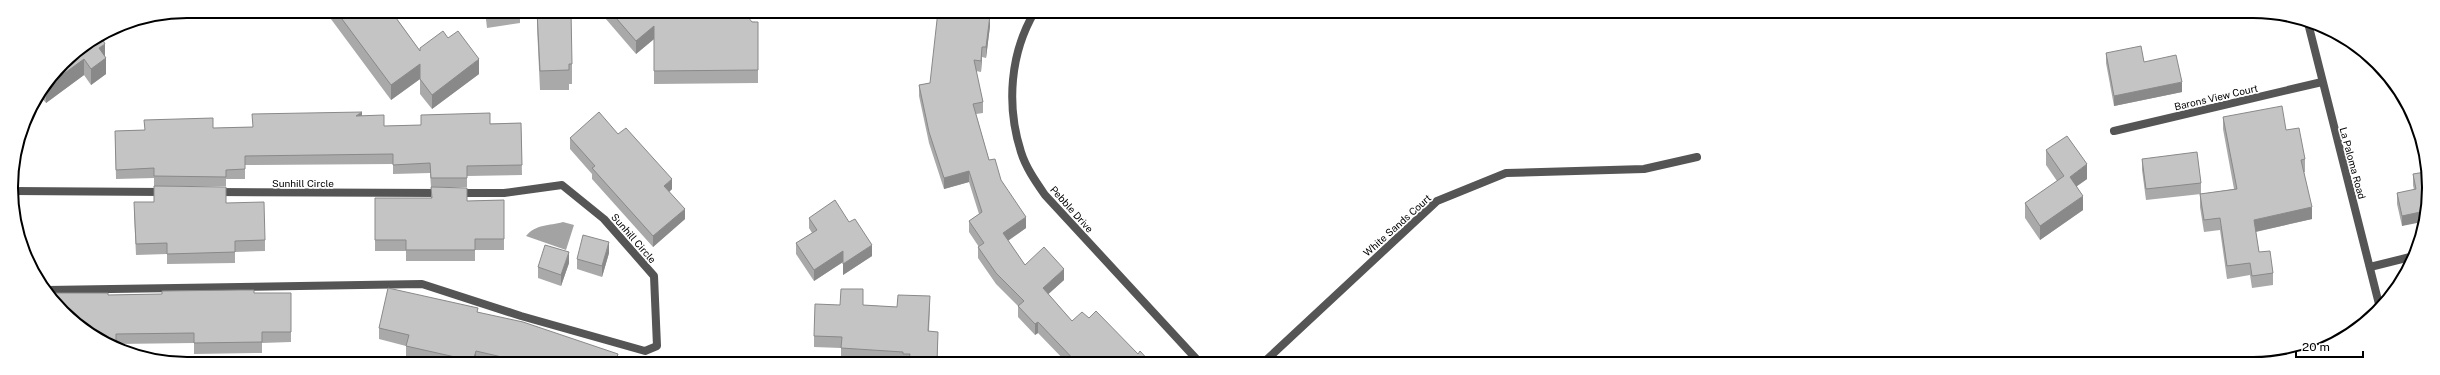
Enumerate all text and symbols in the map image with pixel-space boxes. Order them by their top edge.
street label: Barons View Court [2173,81,2259,112]
street label: La Paloma Road [2338,126,2368,200]
street label: Sunhill Circle [272,177,334,189]
street label: Pebble Drive [1048,183,1096,235]
street label: White Sands Court [1361,191,1433,259]
street label: Sunhill Circle [609,211,659,266]
scale bar [2296,333,2363,359]
text: 20 m [2302,340,2330,354]

